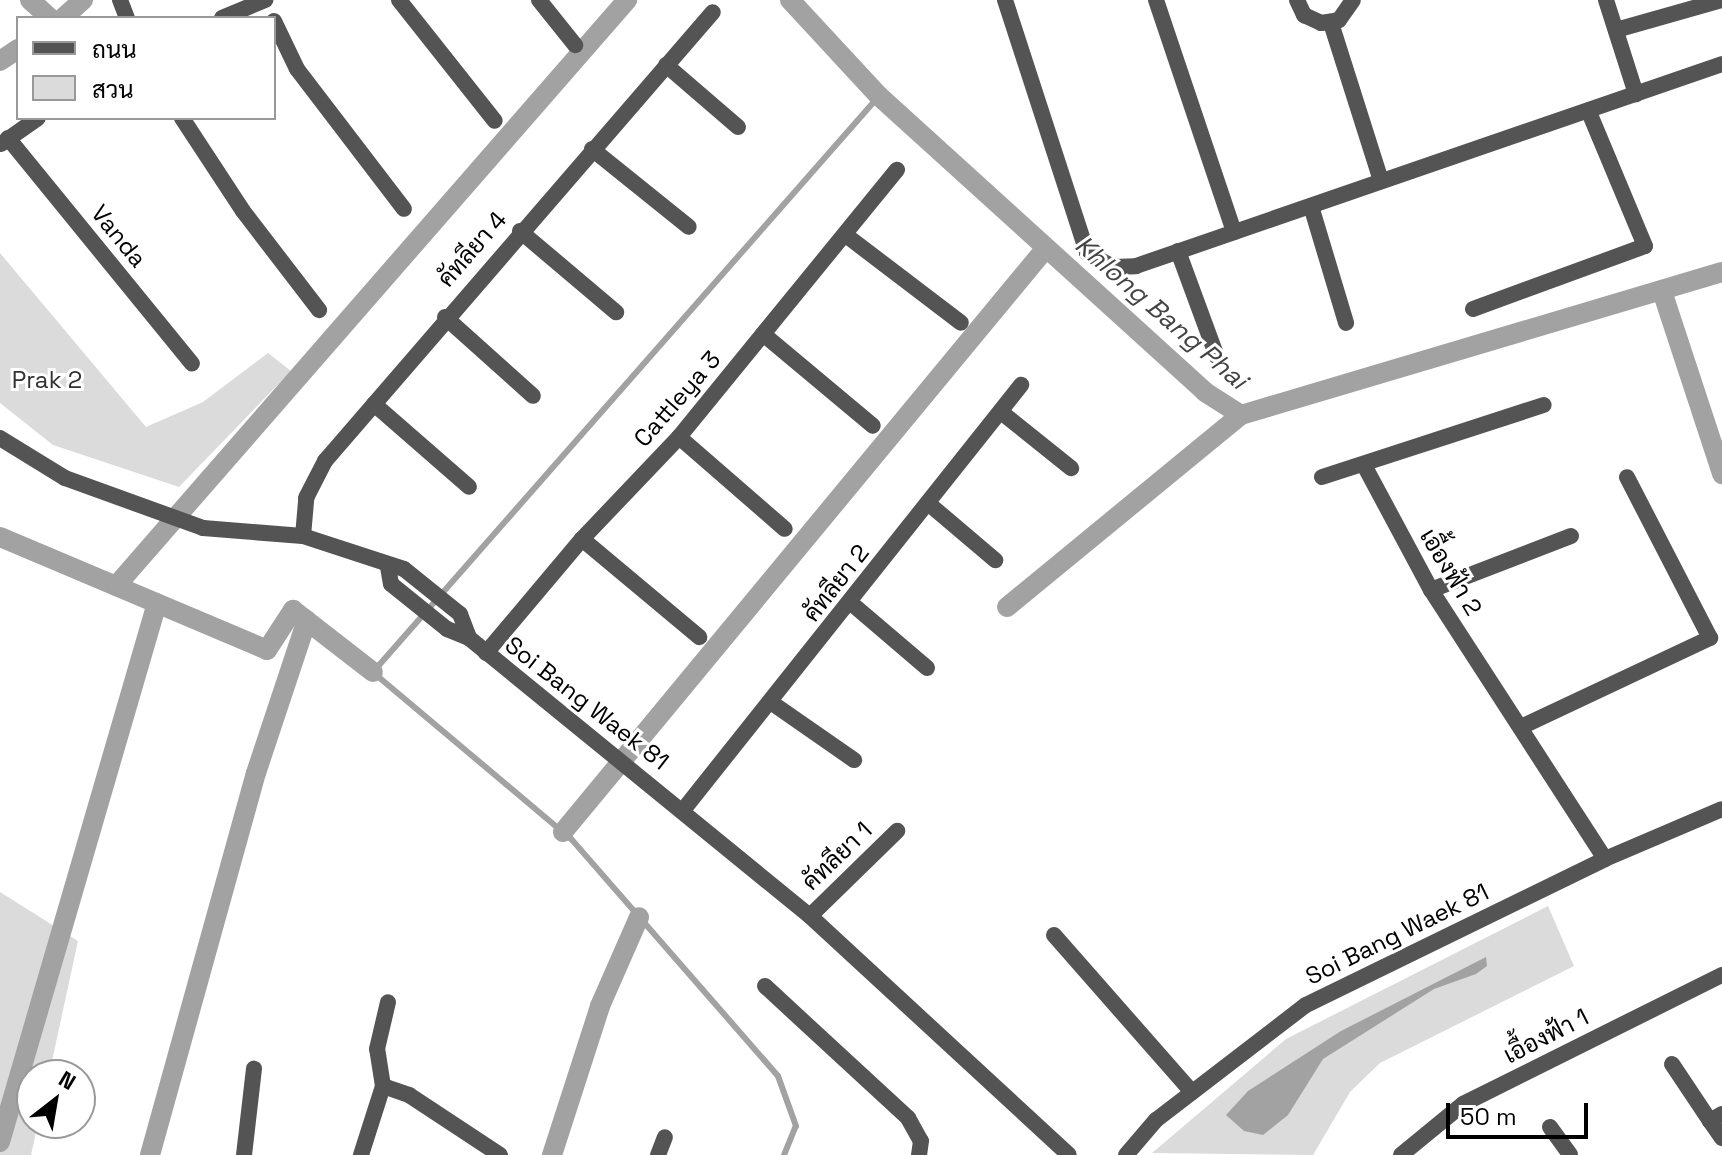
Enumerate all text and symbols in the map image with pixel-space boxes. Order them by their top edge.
legend [16,16,276,120]
text: ถนน [92,34,137,65]
text: สวน [92,74,134,105]
street label: Vanda [85,199,153,273]
street label: คัทลียา 4 [431,205,513,293]
water label: Khlong Bang Phai [1069,230,1253,396]
street label: Cattleya 3 [628,345,726,453]
park label: Prak 2 [12,366,82,394]
street label: เอื้องฟ้า 2 [1414,523,1488,621]
street label: คัทลียา 2 [797,539,875,627]
street label: Soi Bang Waek 81 [499,630,675,776]
street label: คัทลียา 1 [796,816,878,896]
street label: Soi Bang Waek 81 [1301,877,1493,991]
street label: เอื้องฟ้า 1 [1499,1002,1593,1070]
north arrow [16,1059,96,1139]
text: N [54,1064,81,1096]
scale bar [1450,1087,1592,1137]
text: 50 m [1460,1101,1517,1132]

